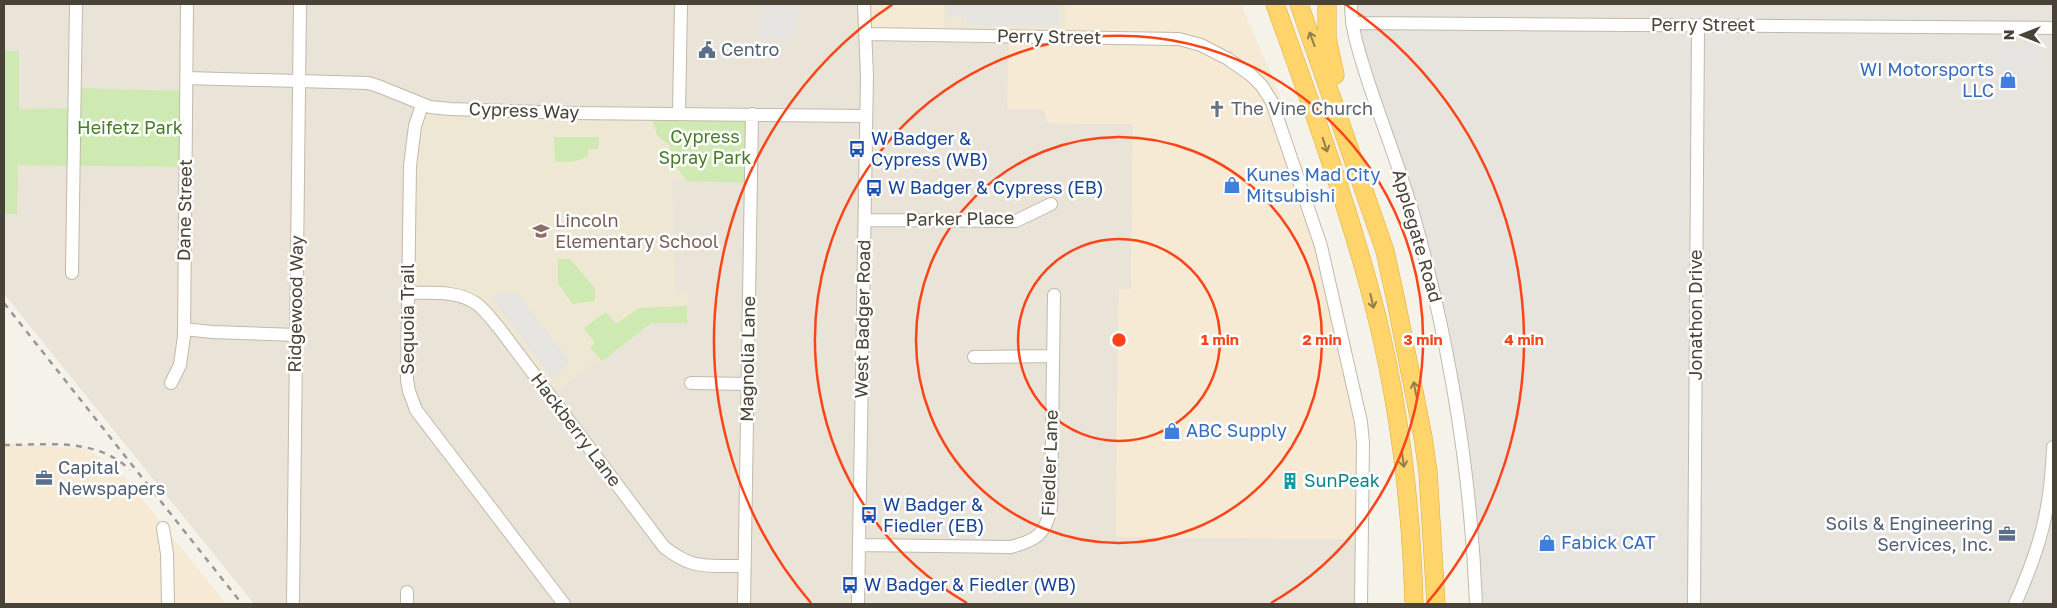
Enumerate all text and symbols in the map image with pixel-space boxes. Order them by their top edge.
north arrow [1997,10,2047,60]
street label: Perry Street [1651,13,1755,35]
street label: Perry Street [997,24,1101,48]
text: N [2000,30,2017,40]
one-way arrow [1307,32,1316,48]
place label: Centro [721,38,779,60]
public building icon: Centro [697,40,717,60]
place label: WI Motorsports LLC [1860,58,1994,101]
shop icon: WI Motorsports LLC [1998,70,2018,90]
street label: Cypress Way [468,97,580,123]
place label: The Vine Church [1231,97,1373,119]
church icon: The Vine Church [1207,99,1227,119]
park label: Heifetz Park [77,116,183,138]
park label: Cypress Spray Park [659,125,751,168]
place label: W Badger & Cypress (WB) [871,127,988,170]
one-way arrow [1321,137,1330,153]
bus stop icon: W Badger & Cypress (WB) [847,139,867,159]
street label: Dane Street [172,159,196,261]
place label: Kunes Mad City Mitsubishi [1246,163,1380,206]
street label: Applegate Road [1388,167,1447,305]
shop icon: Kunes Mad City Mitsubishi [1222,175,1242,195]
place label: W Badger & Cypress (EB) [888,176,1104,198]
bus stop icon: W Badger & Cypress (EB) [864,178,884,198]
street label: Parker Place [906,206,1014,230]
place label: Lincoln Elementary School [555,209,719,252]
school or university icon: Lincoln Elementary School [531,221,551,241]
street label: Ridgewood Way [283,235,307,373]
street label: West Badger Road [850,239,874,398]
street label: Jonathon Drive [1684,249,1706,381]
street label: Sequoia Trail [396,263,418,375]
one-way arrow [1368,292,1377,308]
street label: Magnolia Lane [735,296,759,422]
text: 1 min [1201,330,1239,348]
text: 2 min [1302,330,1342,348]
text: 3 min [1403,330,1443,348]
text: 4 min [1504,330,1544,348]
centre of rings [1110,331,1128,349]
street label: Hackberry Lane [527,368,627,491]
one-way arrow [1410,381,1419,397]
street label: Fiedler Lane [1036,409,1062,517]
place label: ABC Supply [1186,419,1287,441]
shop icon: ABC Supply [1162,421,1182,441]
one-way arrow [1398,452,1408,468]
place label: Capital Newspapers [58,456,165,499]
office icon: Capital Newspapers [34,468,54,488]
place label: SunPeak [1304,469,1380,491]
building icon: SunPeak [1280,471,1300,491]
place label: W Badger & Fiedler (EB) [883,493,984,536]
bus stop icon: W Badger & Fiedler (EB) [859,505,879,525]
place label: Soils & Engineering Services, Inc. [1826,512,1993,555]
office icon: Soils & Engineering Services, Inc. [1997,524,2017,544]
place label: Fabick CAT [1561,531,1656,553]
shop icon: Fabick CAT [1537,533,1557,553]
place label: W Badger & Fiedler (WB) [864,573,1076,595]
bus stop icon: W Badger & Fiedler (WB) [840,575,860,595]

